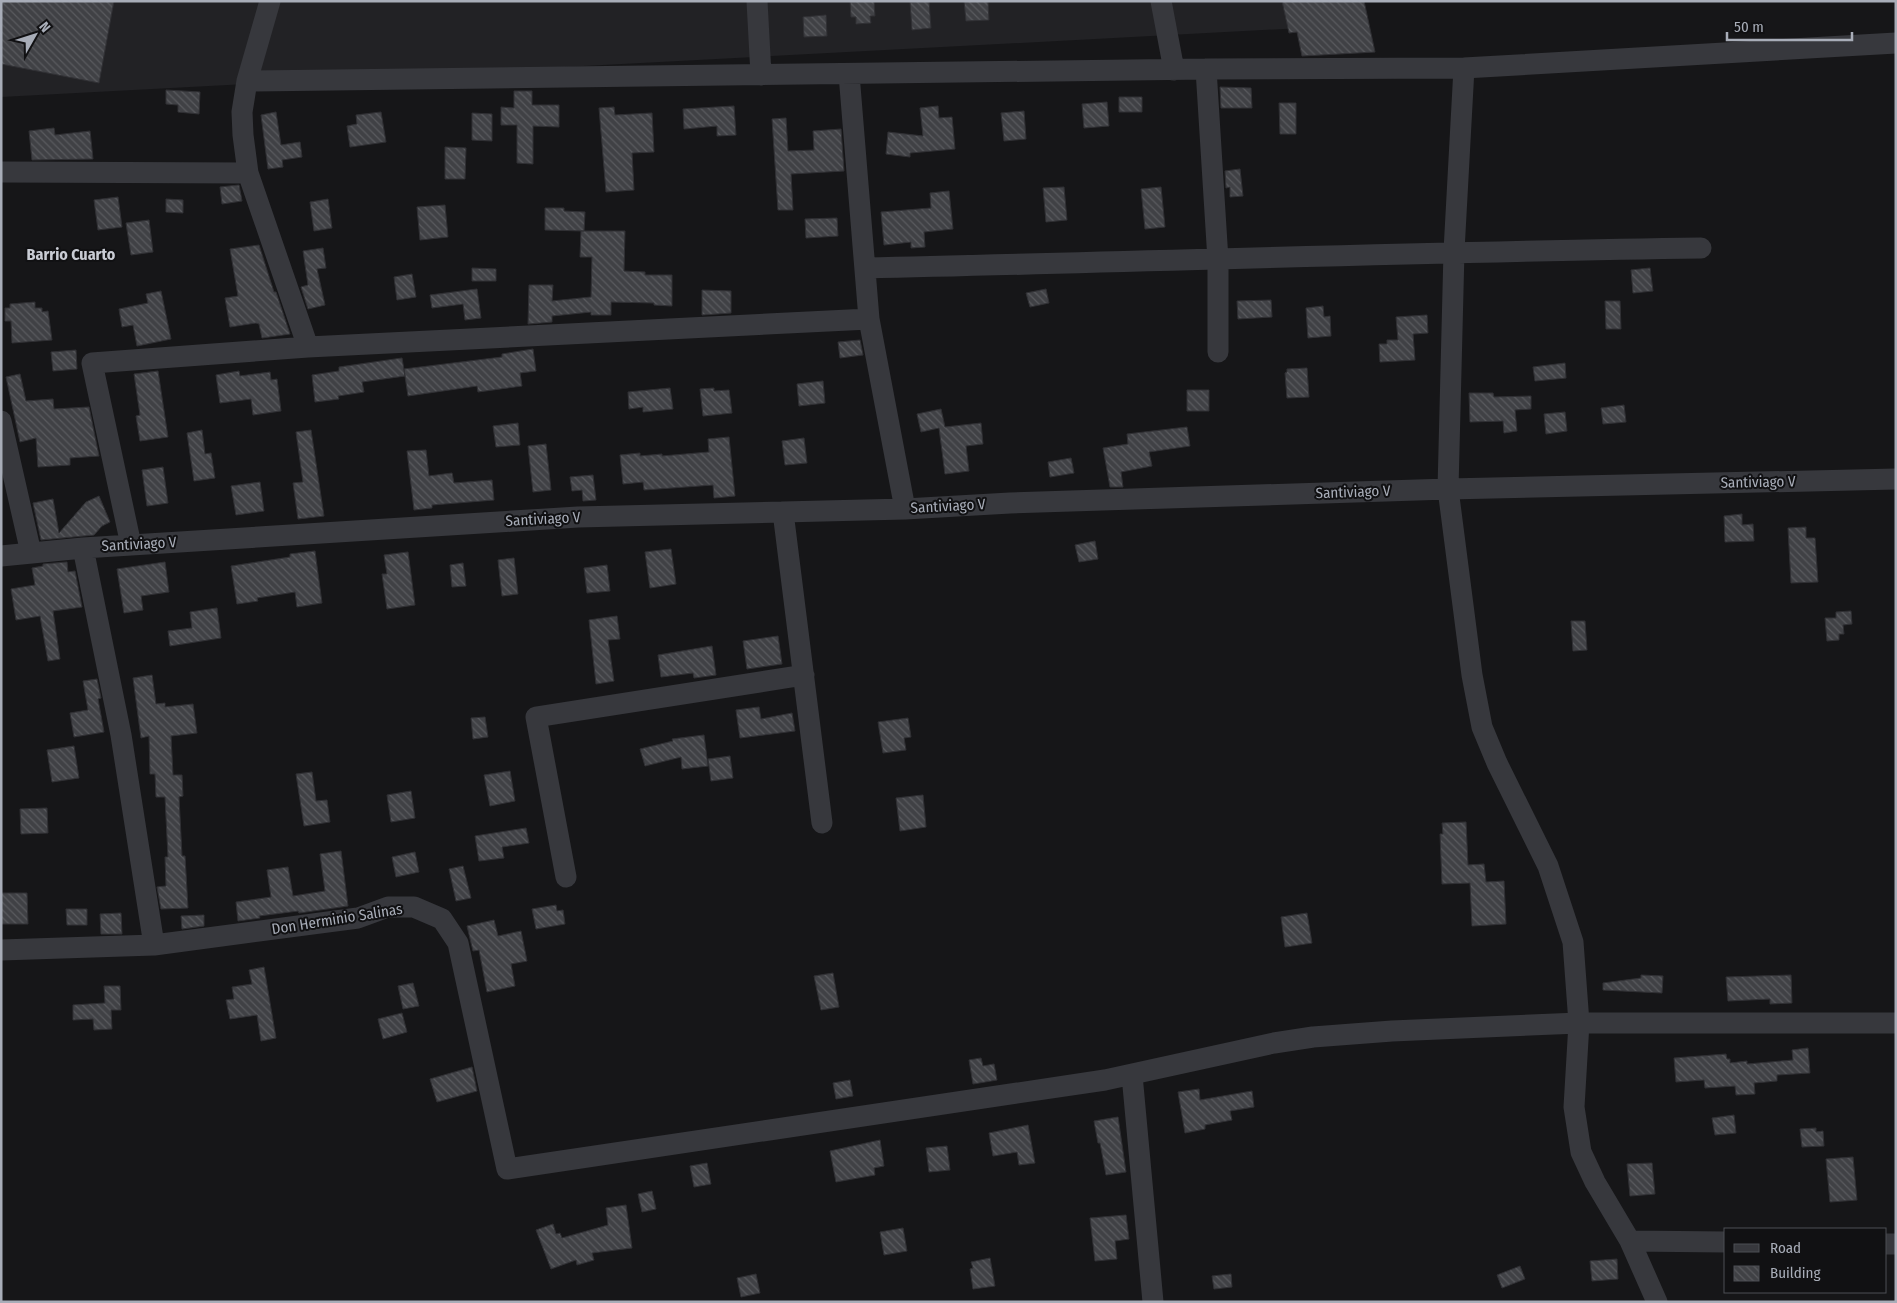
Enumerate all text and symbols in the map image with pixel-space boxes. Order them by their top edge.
north arrow [10,10,60,60]
scale bar [1727,10,1852,42]
text: 50 m [1734,18,1764,36]
text: N [35,19,54,36]
district label: Barrio Cuarto [27,245,116,264]
street label: Santiviago V [1720,472,1796,492]
street label: Santiviago V [1315,482,1391,502]
street label: Santiviago V [910,495,986,517]
street label: Santiviago V [505,508,581,530]
street label: Santiviago V [101,533,177,555]
street label: Don Herminio Salinas [270,900,404,938]
legend [1724,1228,1887,1293]
text: Road [1770,1239,1801,1257]
text: Building [1770,1264,1821,1282]

